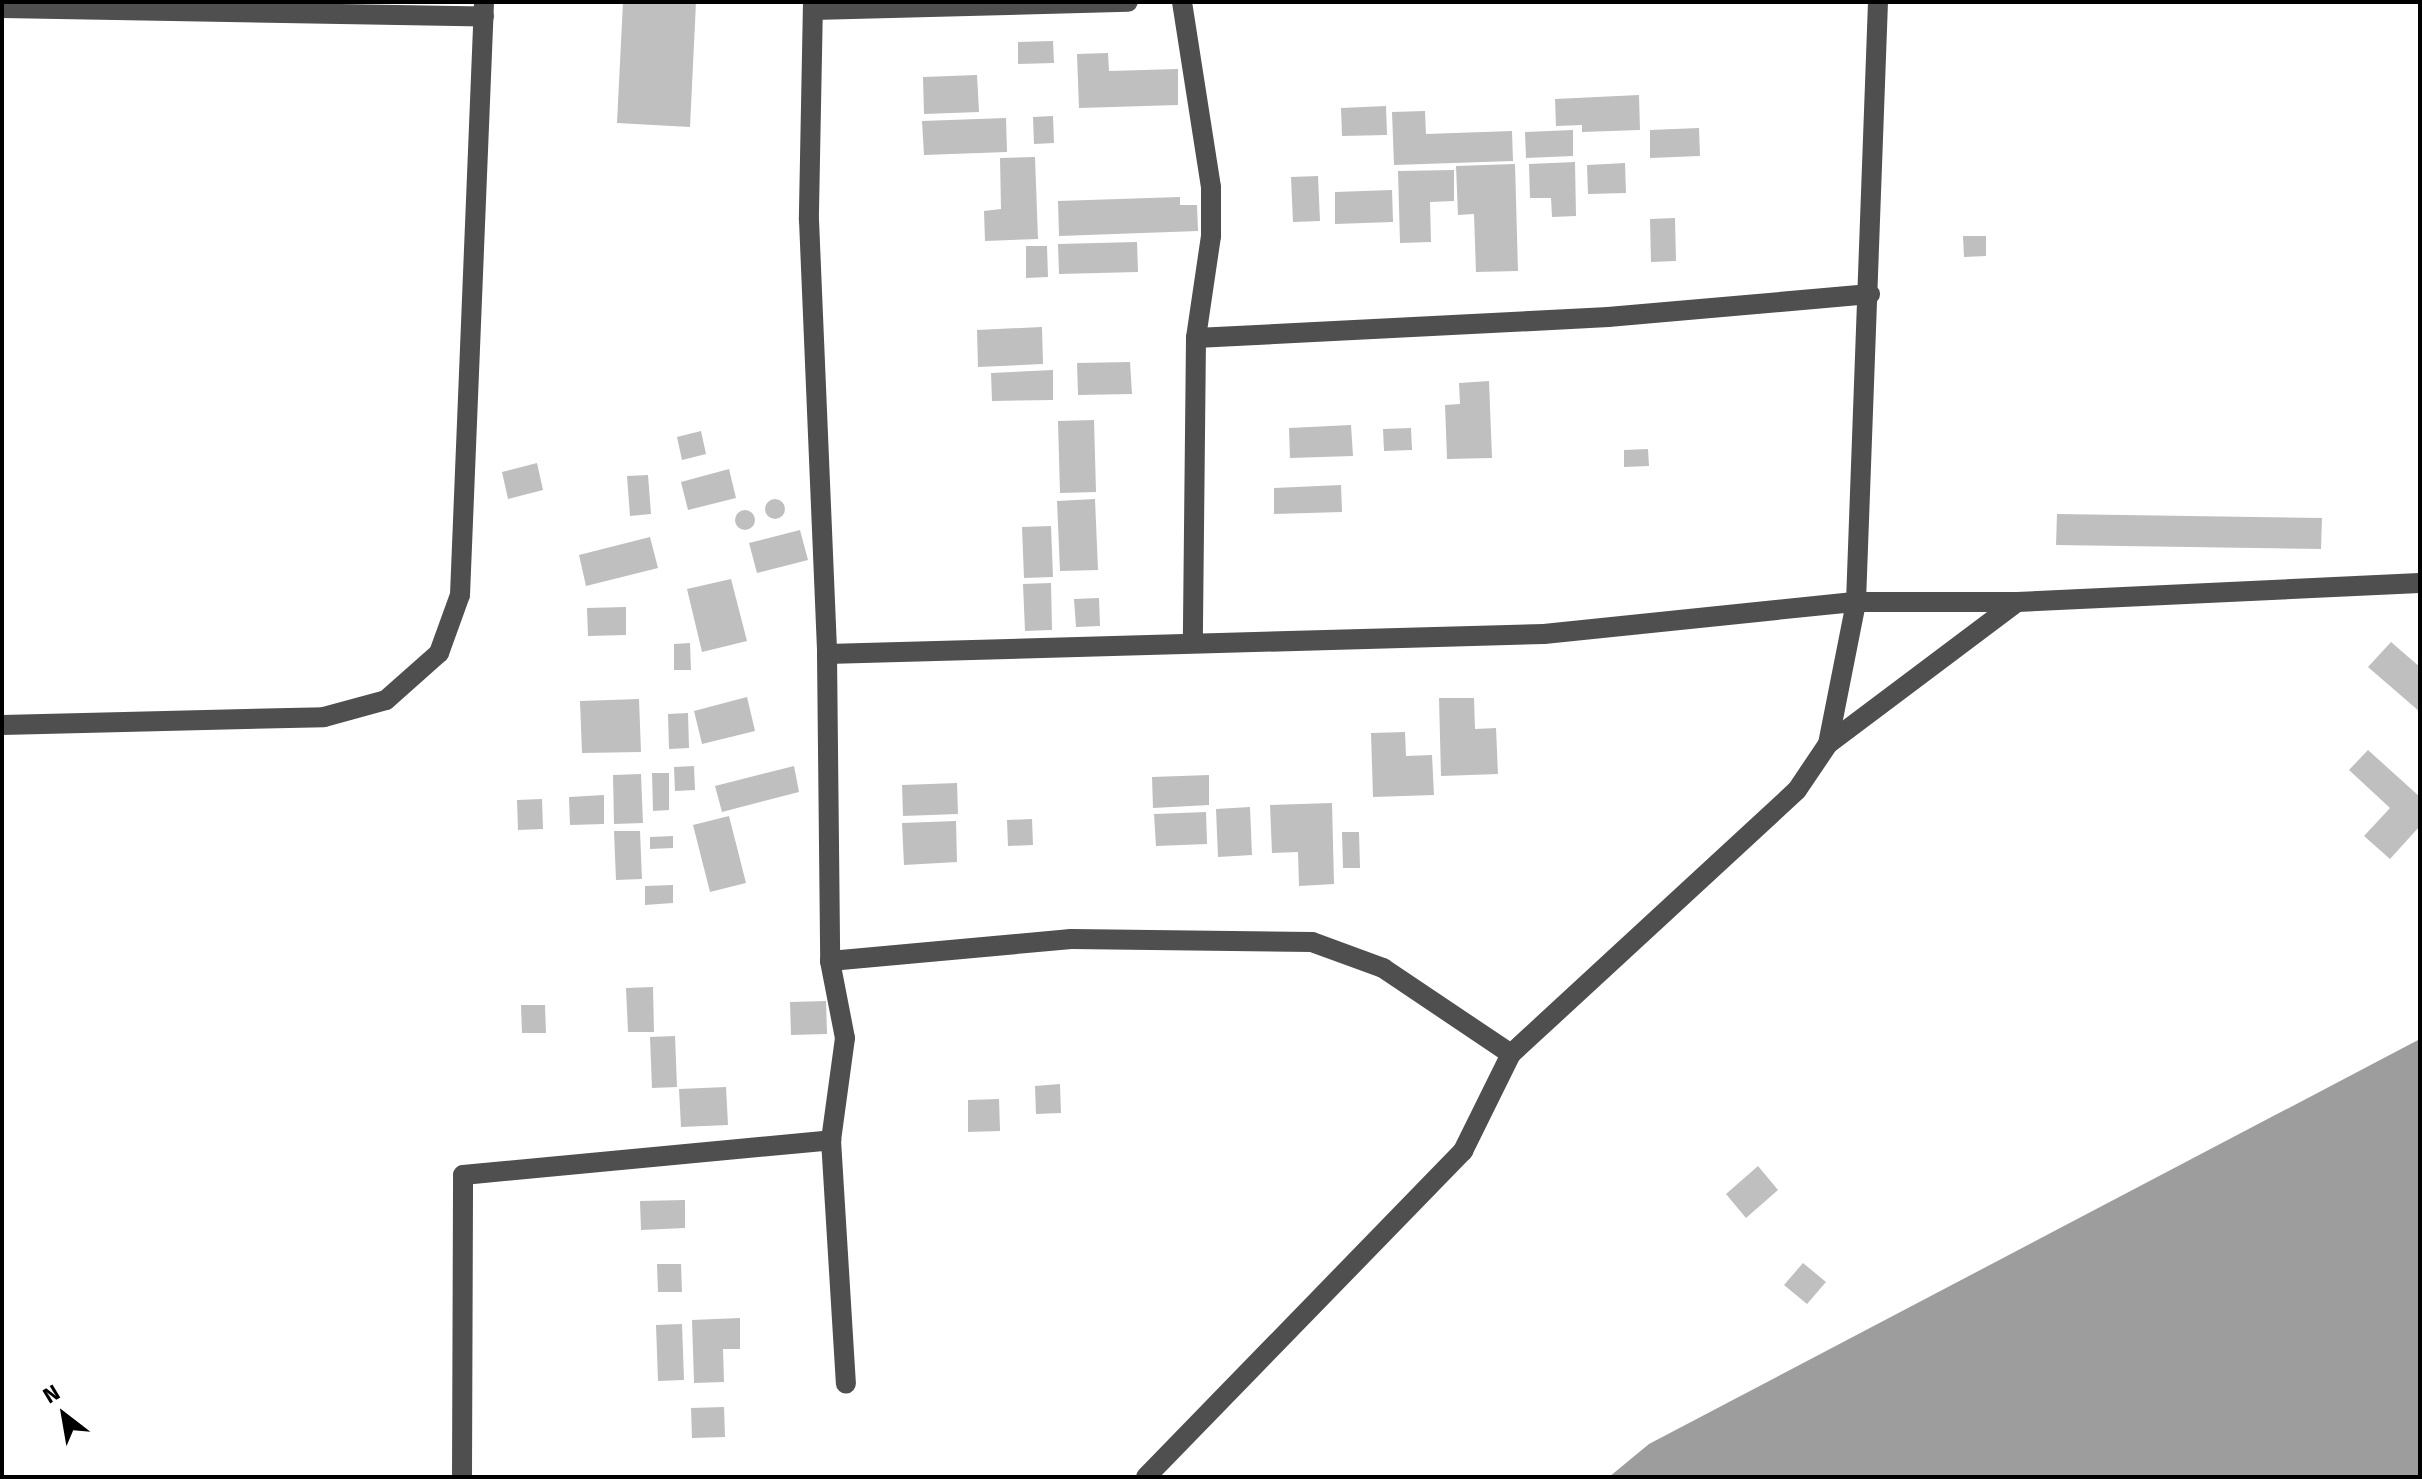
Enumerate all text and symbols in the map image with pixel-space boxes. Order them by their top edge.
north arrow [24,1375,104,1455]
text: N [38,1379,65,1409]

